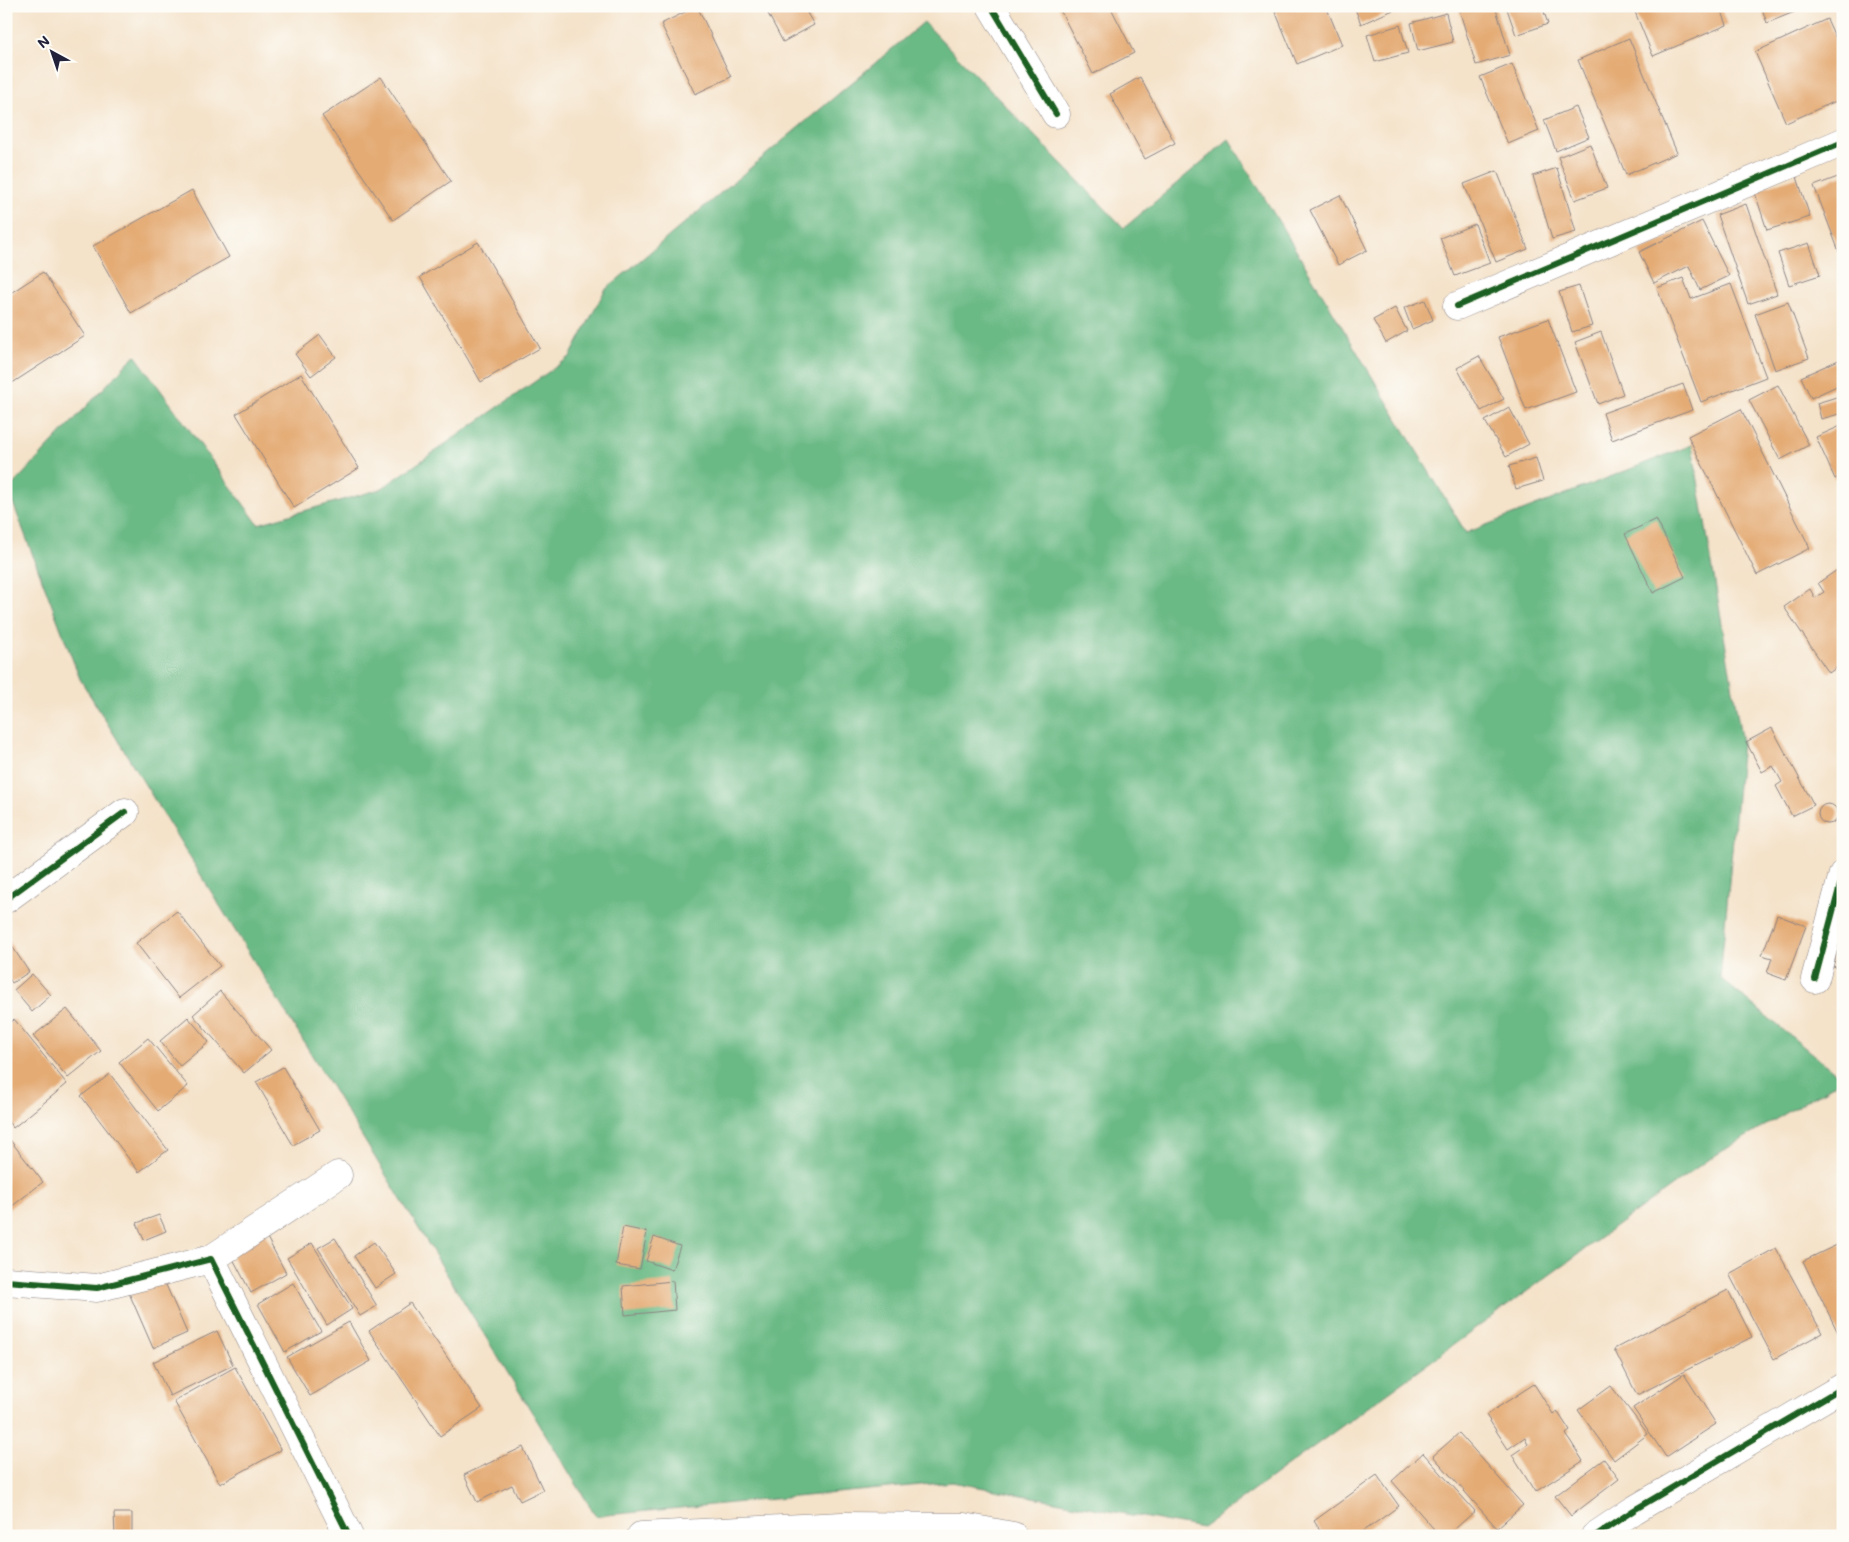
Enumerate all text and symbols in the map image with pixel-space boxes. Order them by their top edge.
north arrow [28,28,78,78]
text: N [33,31,54,52]

